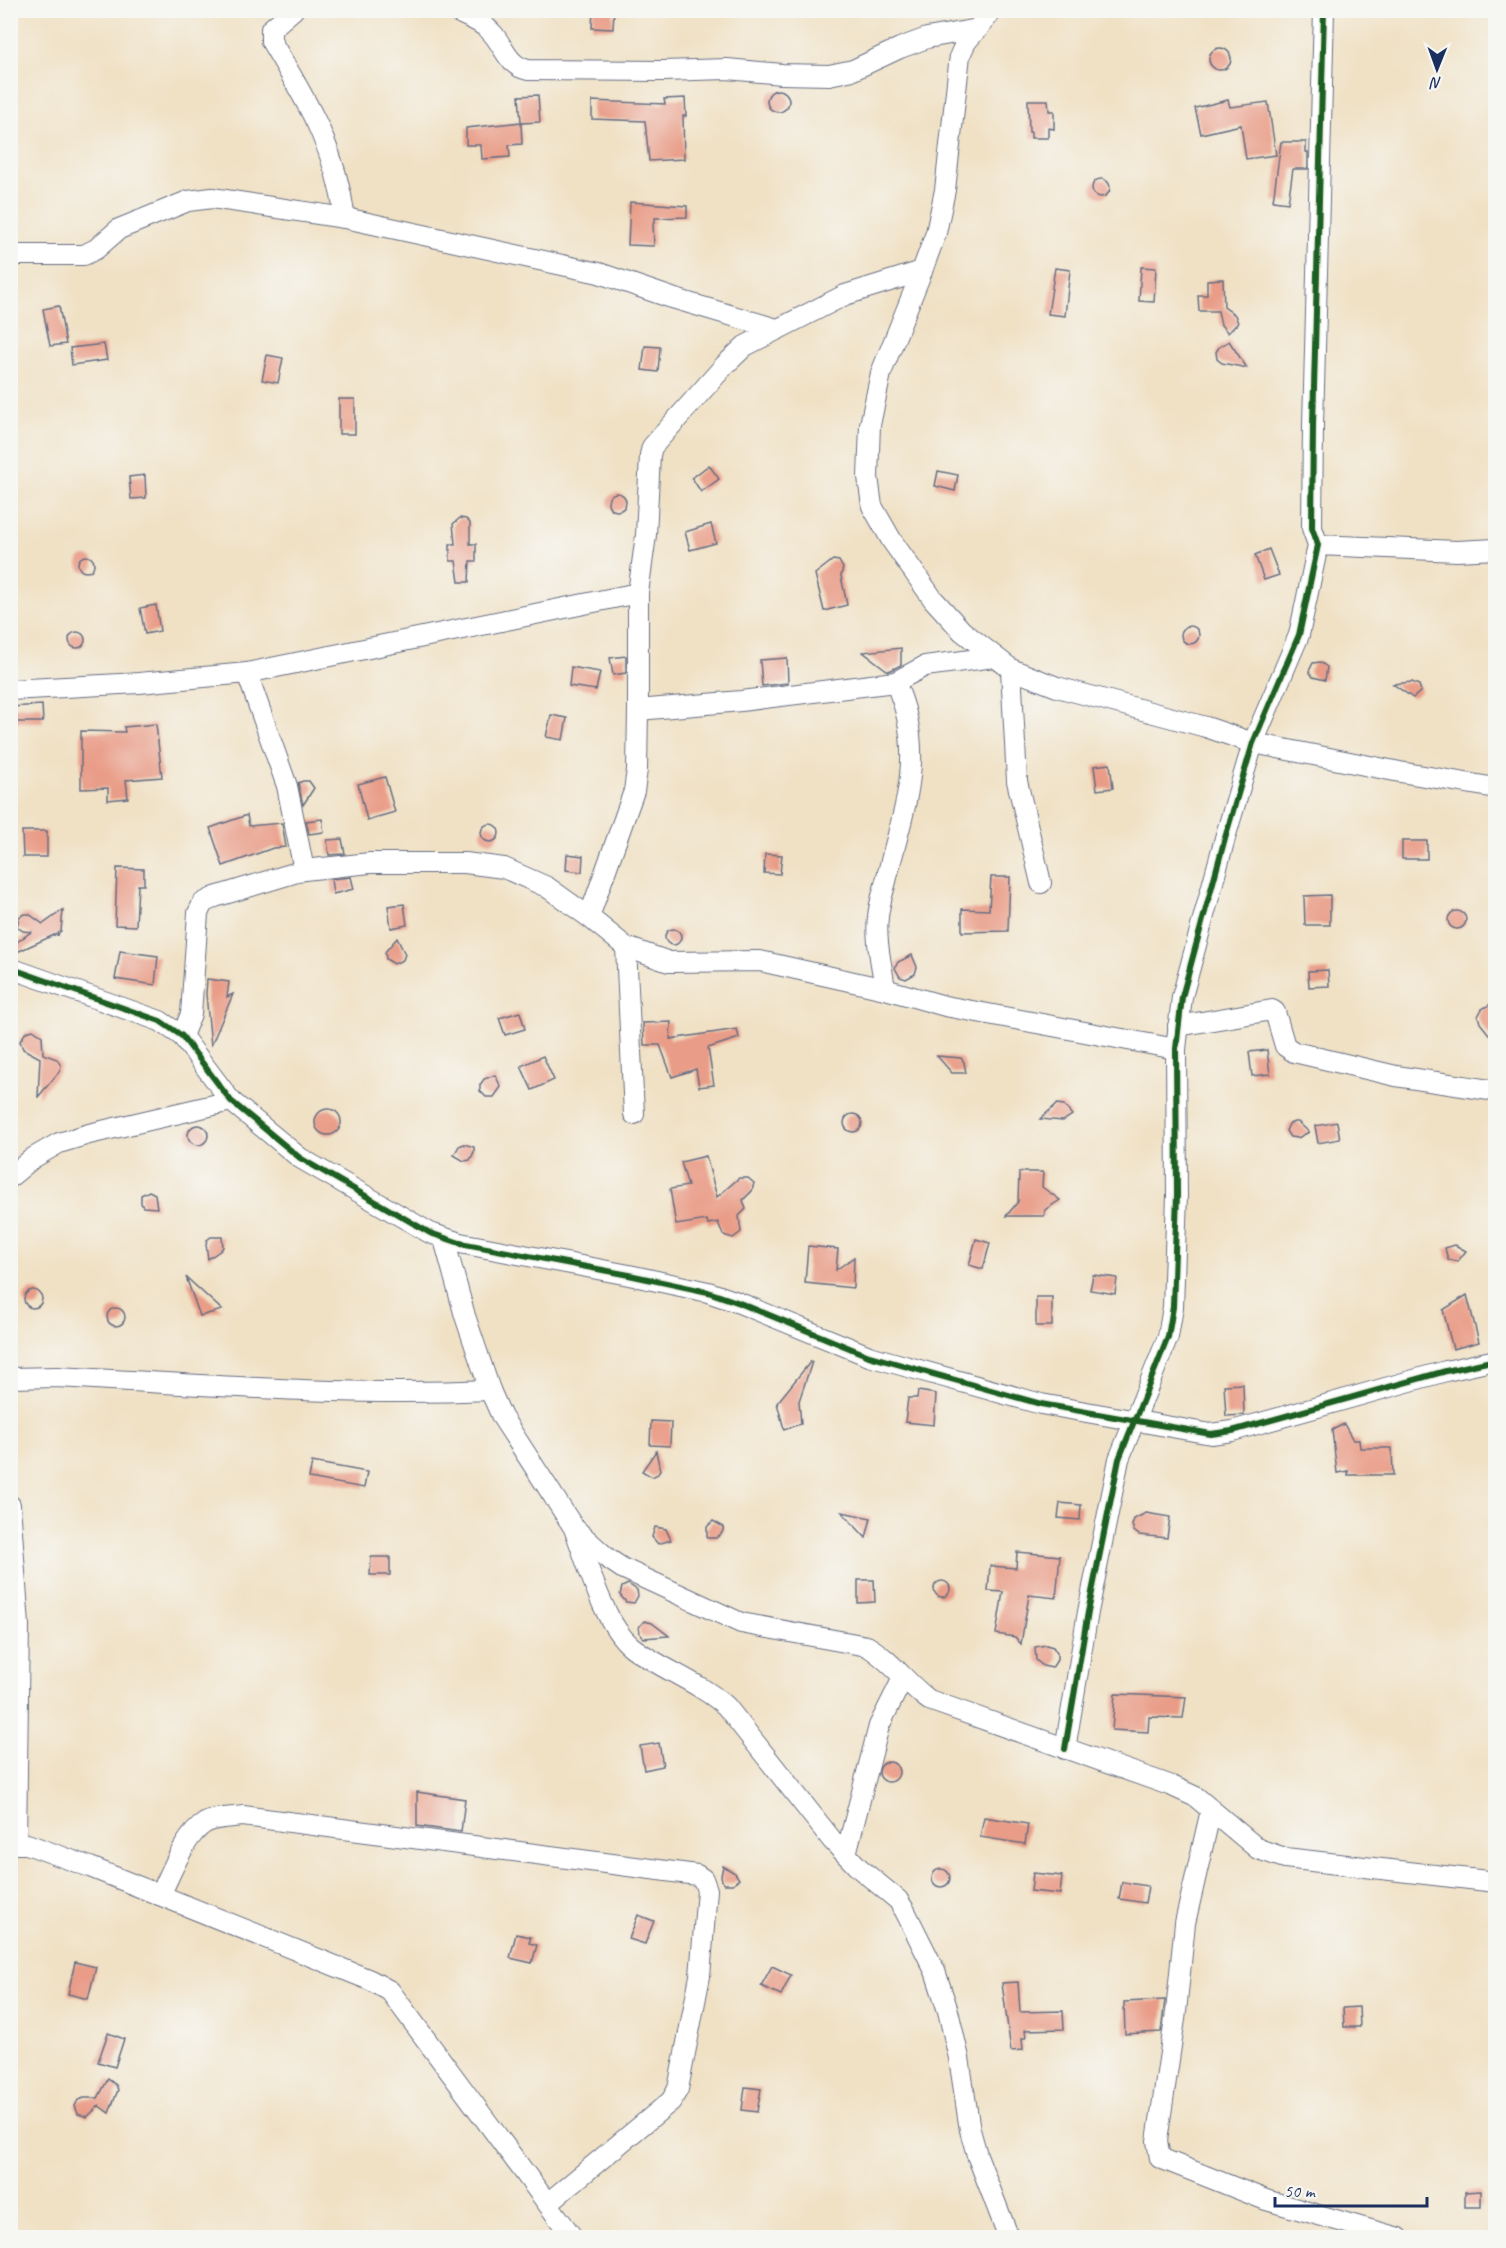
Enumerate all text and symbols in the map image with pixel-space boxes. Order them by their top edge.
north arrow [1407,39,1467,99]
text: N [1429,73,1442,93]
scale bar [1275,2170,1426,2208]
text: 50 m [1284,2180,1317,2202]

